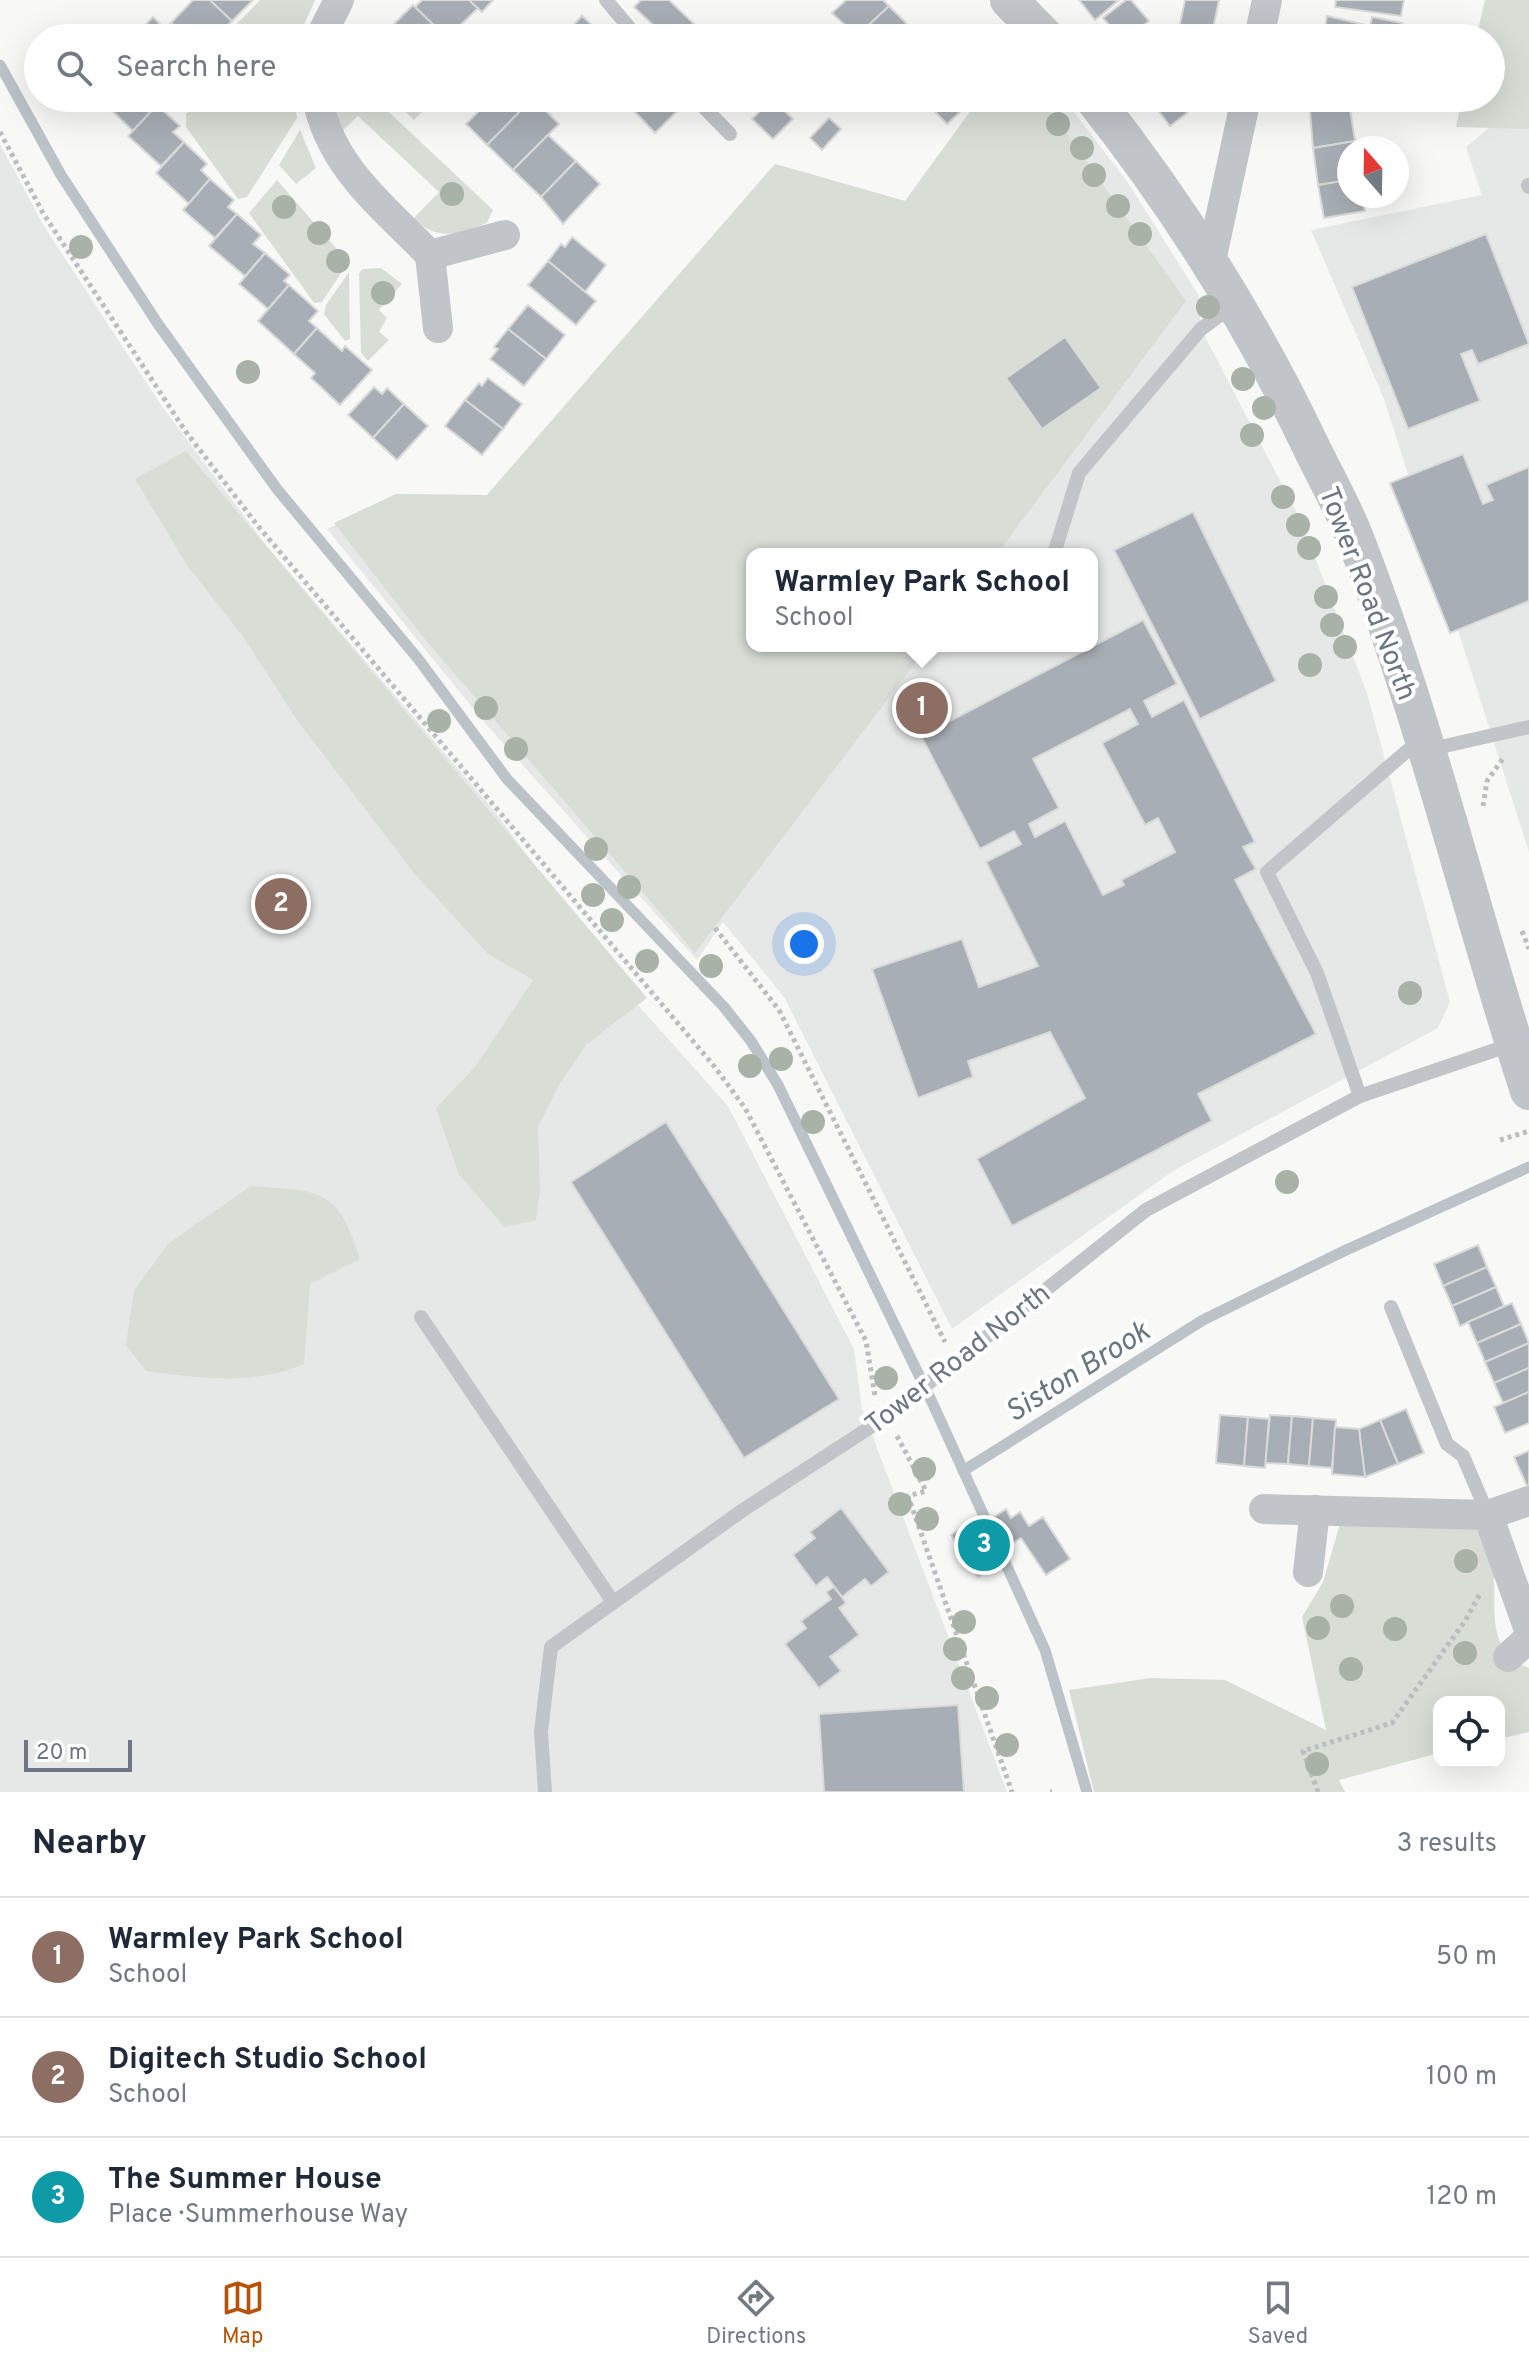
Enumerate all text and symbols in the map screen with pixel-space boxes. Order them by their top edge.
search box [24,24,1505,112]
icon: search [52,46,96,90]
text: Search here [116,50,276,87]
north arrow [1337,136,1409,208]
street label: Tower Road North [1309,482,1423,706]
popup [746,548,1098,652]
text: Warmley Park School [774,565,1070,602]
text: School [774,602,854,635]
pin: 1 [896,678,948,738]
pin: 2 [255,874,307,934]
your location [784,924,824,964]
street label: Tower Road North [859,1277,1059,1444]
water label: Siston Brook [999,1314,1158,1432]
pin: 3 [958,1515,1010,1575]
map controls [1433,1696,1505,1768]
button: locate [1433,1696,1505,1768]
scale bar [24,1736,132,1772]
text: 20 m [36,1740,87,1767]
text: Nearby [32,1823,147,1866]
text: 3 results [1397,1828,1497,1861]
text: Warmley Park School [108,1922,404,1959]
text: 1 [53,1941,63,1974]
text: 50 m [1436,1941,1497,1974]
text: School [108,1959,187,1992]
text: Digitech Studio School [108,2042,427,2079]
text: 2 [50,2061,66,2094]
text: 100 m [1426,2061,1497,2094]
text: School [108,2079,187,2112]
text: The Summer House [108,2162,382,2199]
text: 3 [50,2181,66,2214]
text: 120 m [1427,2181,1497,2214]
text: Place · Summerhouse Way [108,2199,408,2232]
tab: Map [221,2276,265,2351]
tab: Directions [706,2276,806,2351]
tab: Saved [1248,2276,1308,2351]

